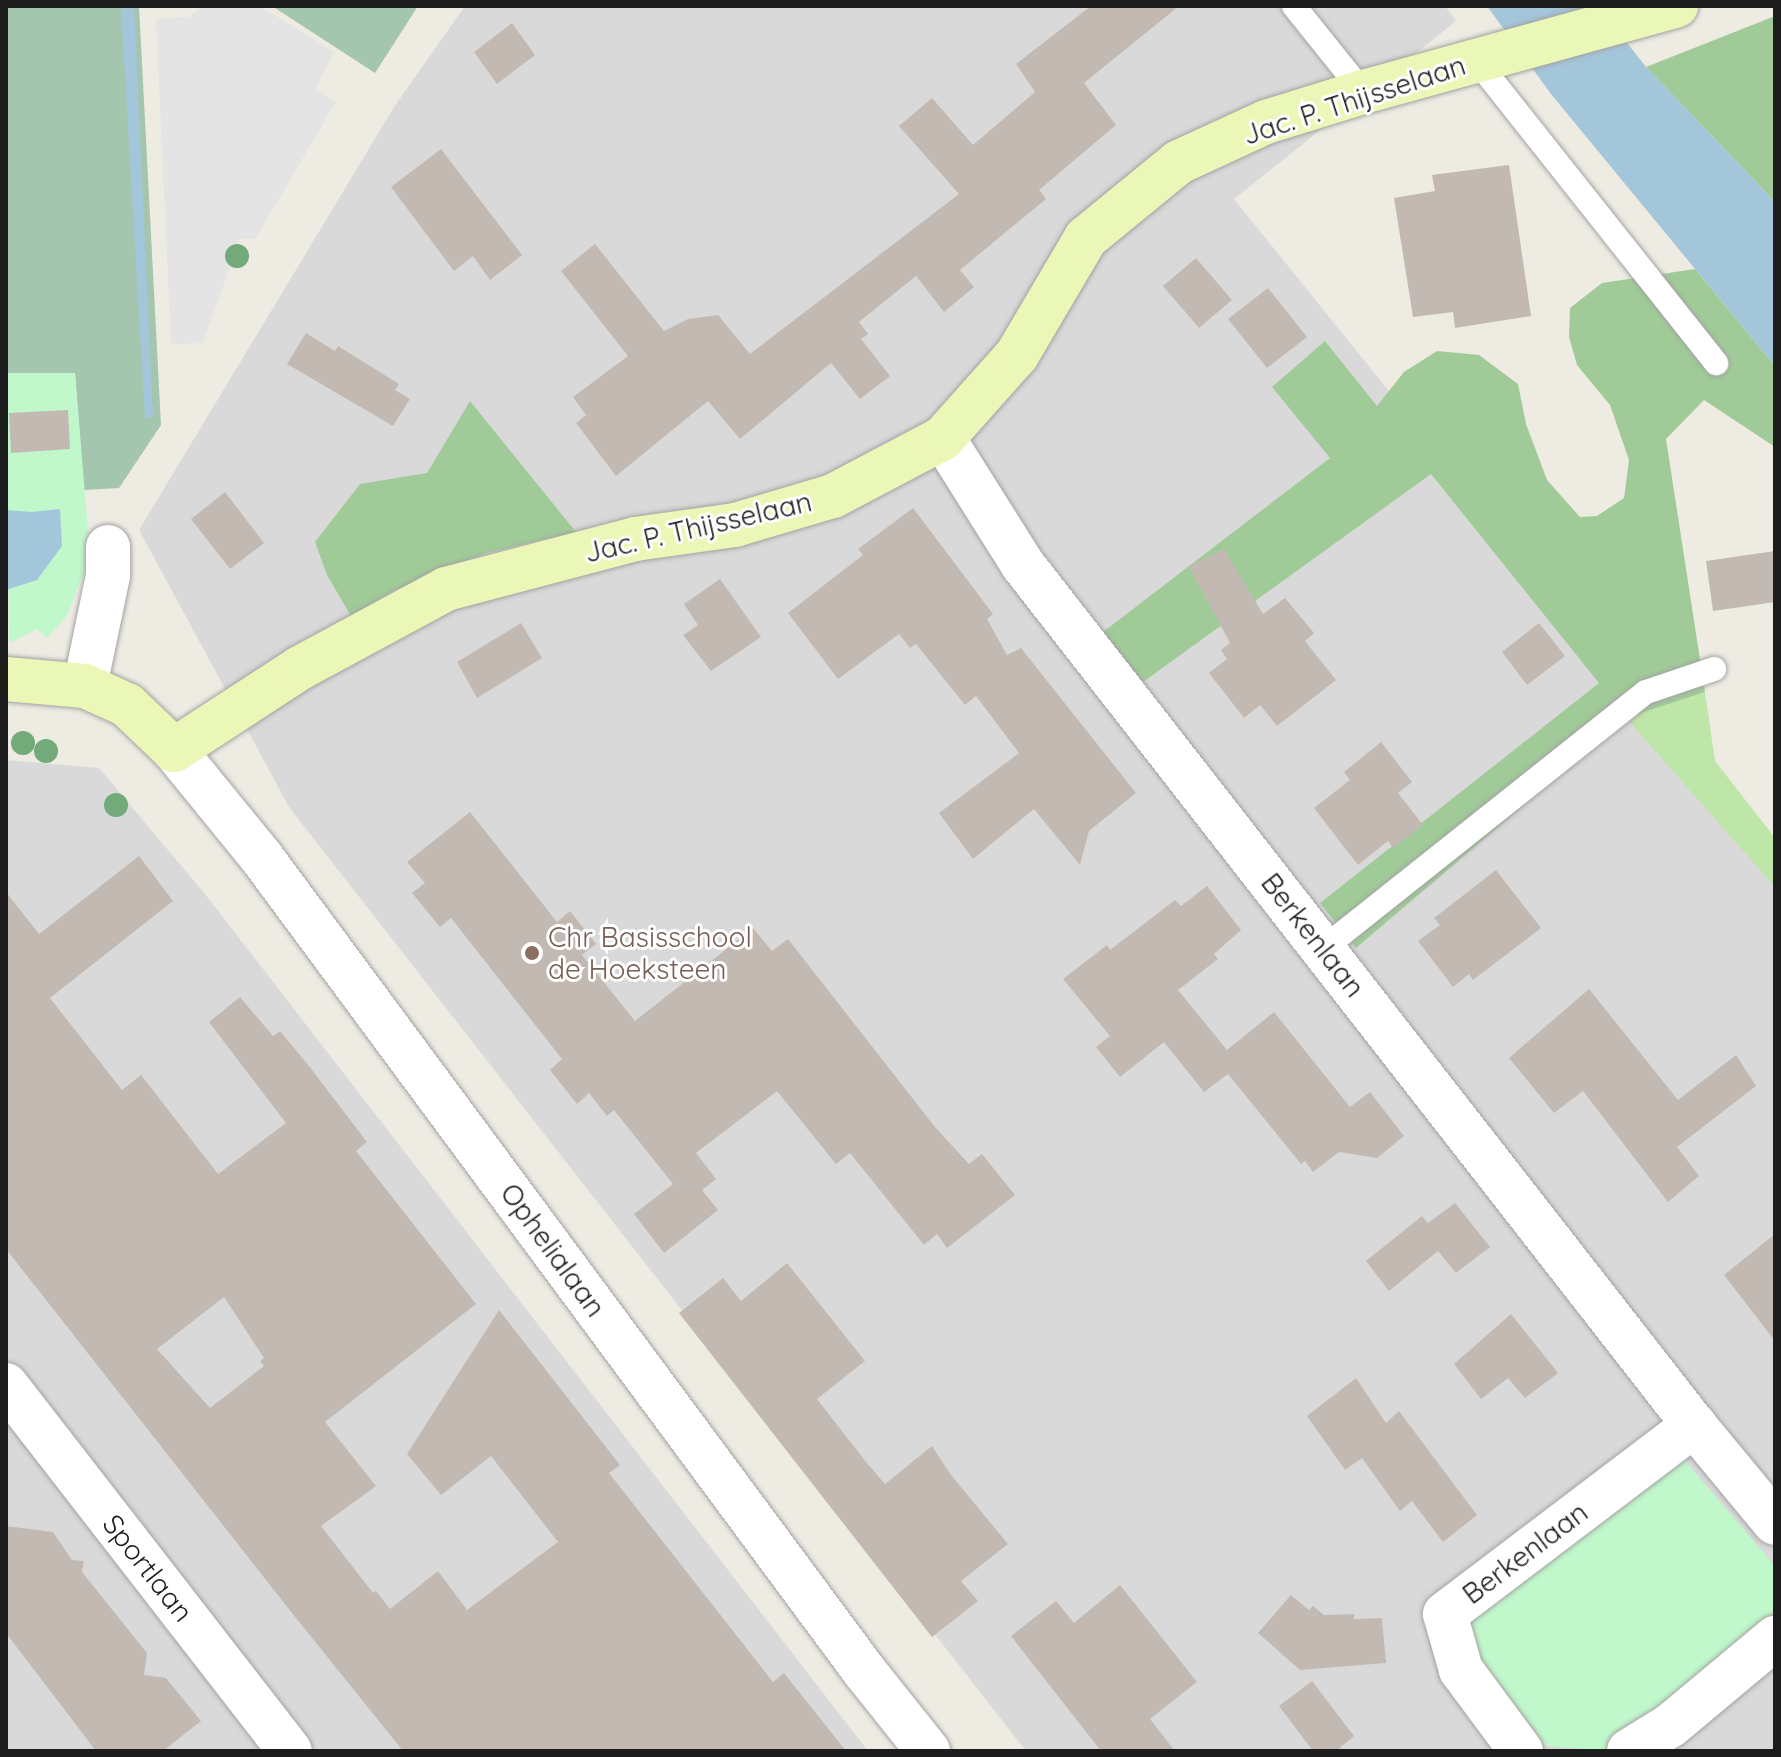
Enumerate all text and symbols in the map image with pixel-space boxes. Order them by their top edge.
street label: Jac. P. Thijsselaan [1238,48,1470,152]
street label: Jac. P. Thijsselaan [581,485,815,569]
street label: Berkenlaan [1254,866,1372,1004]
place label: Chr Basisschool de Hoeksteen [548,920,752,986]
marker: Chr Basisschool de Hoeksteen [523,944,541,962]
street label: Ophelialaan [493,1177,613,1323]
street label: Berkenlaan [1456,1495,1594,1611]
street label: Sportlaan [96,1508,200,1628]

